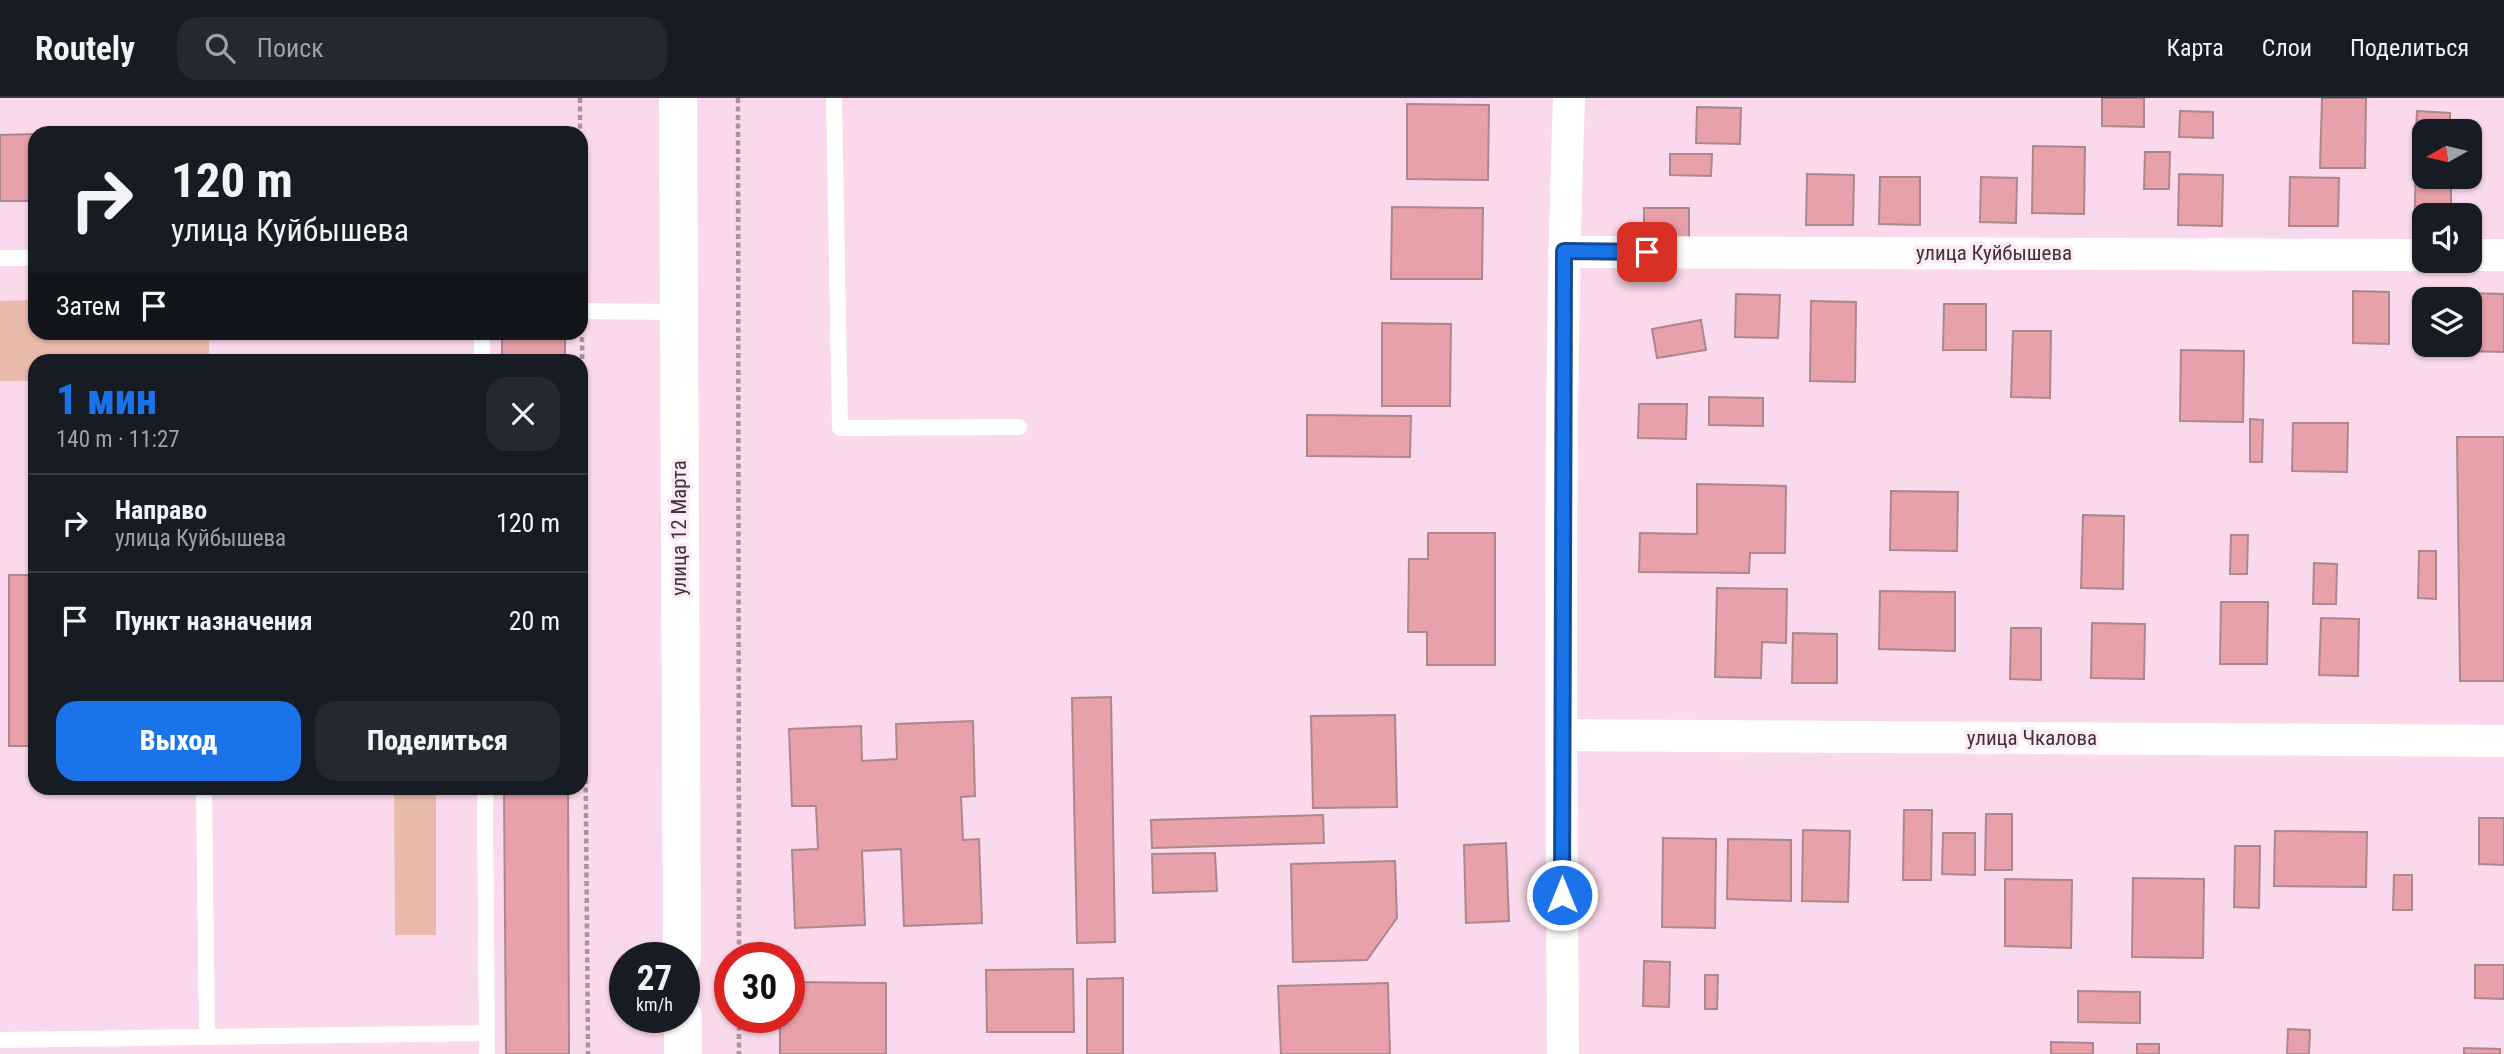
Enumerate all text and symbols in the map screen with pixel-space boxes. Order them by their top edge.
search box [177,17,667,80]
text: Routely [35,29,135,68]
icon: search [201,29,239,67]
text: Поиск [257,33,324,63]
text: Карта [2166,34,2224,62]
text: Слои [2262,34,2312,62]
text: Поделиться [2350,34,2469,62]
north arrow [2412,119,2482,189]
map controls [2412,119,2482,357]
text: 120 m [171,152,293,209]
icon: right [56,154,147,245]
button: sound [2412,203,2482,273]
text: улица Куйбышева [171,211,409,249]
pin [1617,222,1677,282]
icon: arrive [1628,233,1666,271]
street label: улица Куйбышева [1916,241,2072,265]
icon: arrive [135,287,173,325]
button: layers [2412,287,2482,357]
text: Затем [56,291,121,321]
text: 1 мин [56,375,157,424]
button: close [486,377,560,451]
text: 140 m · 11:27 [56,426,180,453]
street label: улица 12 Марта [667,460,691,596]
text: Направо [115,495,207,525]
icon: right [56,504,94,542]
text: 120 m [496,508,560,538]
text: улица Куйбышева [115,525,286,552]
icon: arrive [56,602,94,640]
text: Пункт назначения [115,606,313,636]
text: 20 m [509,606,560,636]
button: Выход [56,701,301,781]
button: Поделиться [315,701,560,781]
street label: улица Чкалова [1967,726,2097,750]
position arrow [1525,858,1599,932]
speed limit sign: 30 [714,942,805,1033]
text: 27 [637,958,672,999]
text: km/h [636,994,673,1015]

